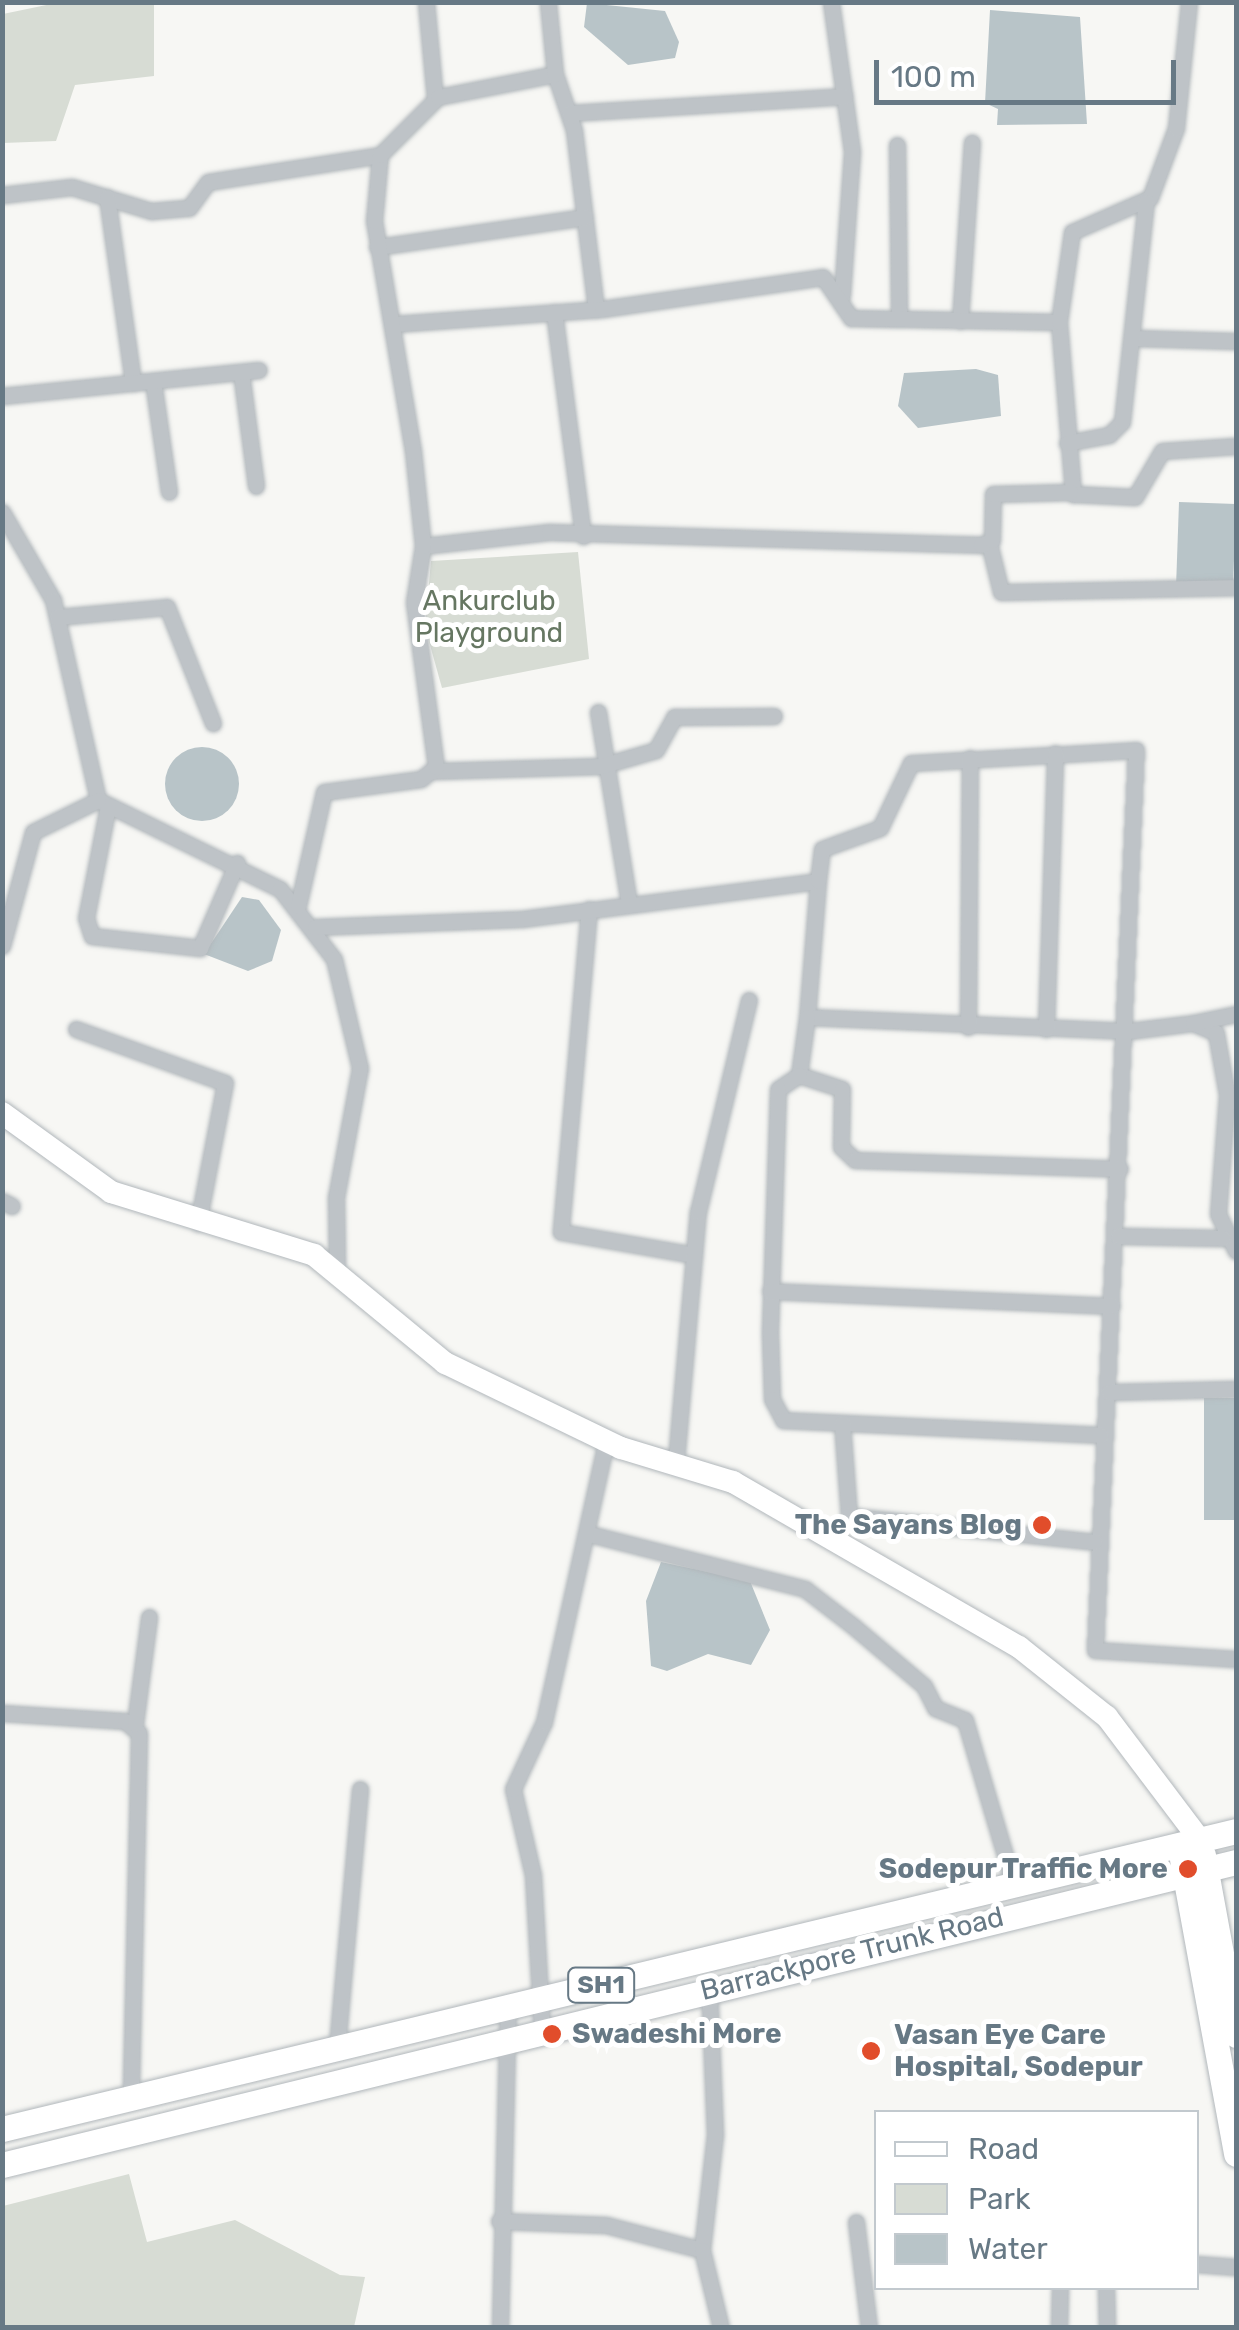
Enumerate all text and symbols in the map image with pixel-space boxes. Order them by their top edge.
scale bar [879,40,1182,102]
text: 100 m [891,59,976,95]
park label: Ankurclub Playground [415,584,563,650]
place label: The Sayans Blog [795,1508,1022,1542]
marker: The Sayans Blog [1031,1514,1053,1536]
place label: Sodepur Traffic More [878,1852,1168,1886]
marker: Sodepur Traffic More [1177,1858,1199,1880]
street label: Barrackpore Trunk Road [696,1900,1008,2008]
road number: SH1 [566,1965,636,2005]
place label: Swadeshi More [572,2017,782,2051]
place label: Vasan Eye Care Hospital, Sodepur [894,2018,1143,2084]
marker: Swadeshi More [541,2023,563,2045]
marker: Vasan Eye Care Hospital, Sodepur [858,2038,884,2064]
legend [874,2110,1199,2290]
text: Road [968,2131,1039,2167]
text: Park [968,2181,1030,2217]
text: Water [968,2231,1048,2267]

